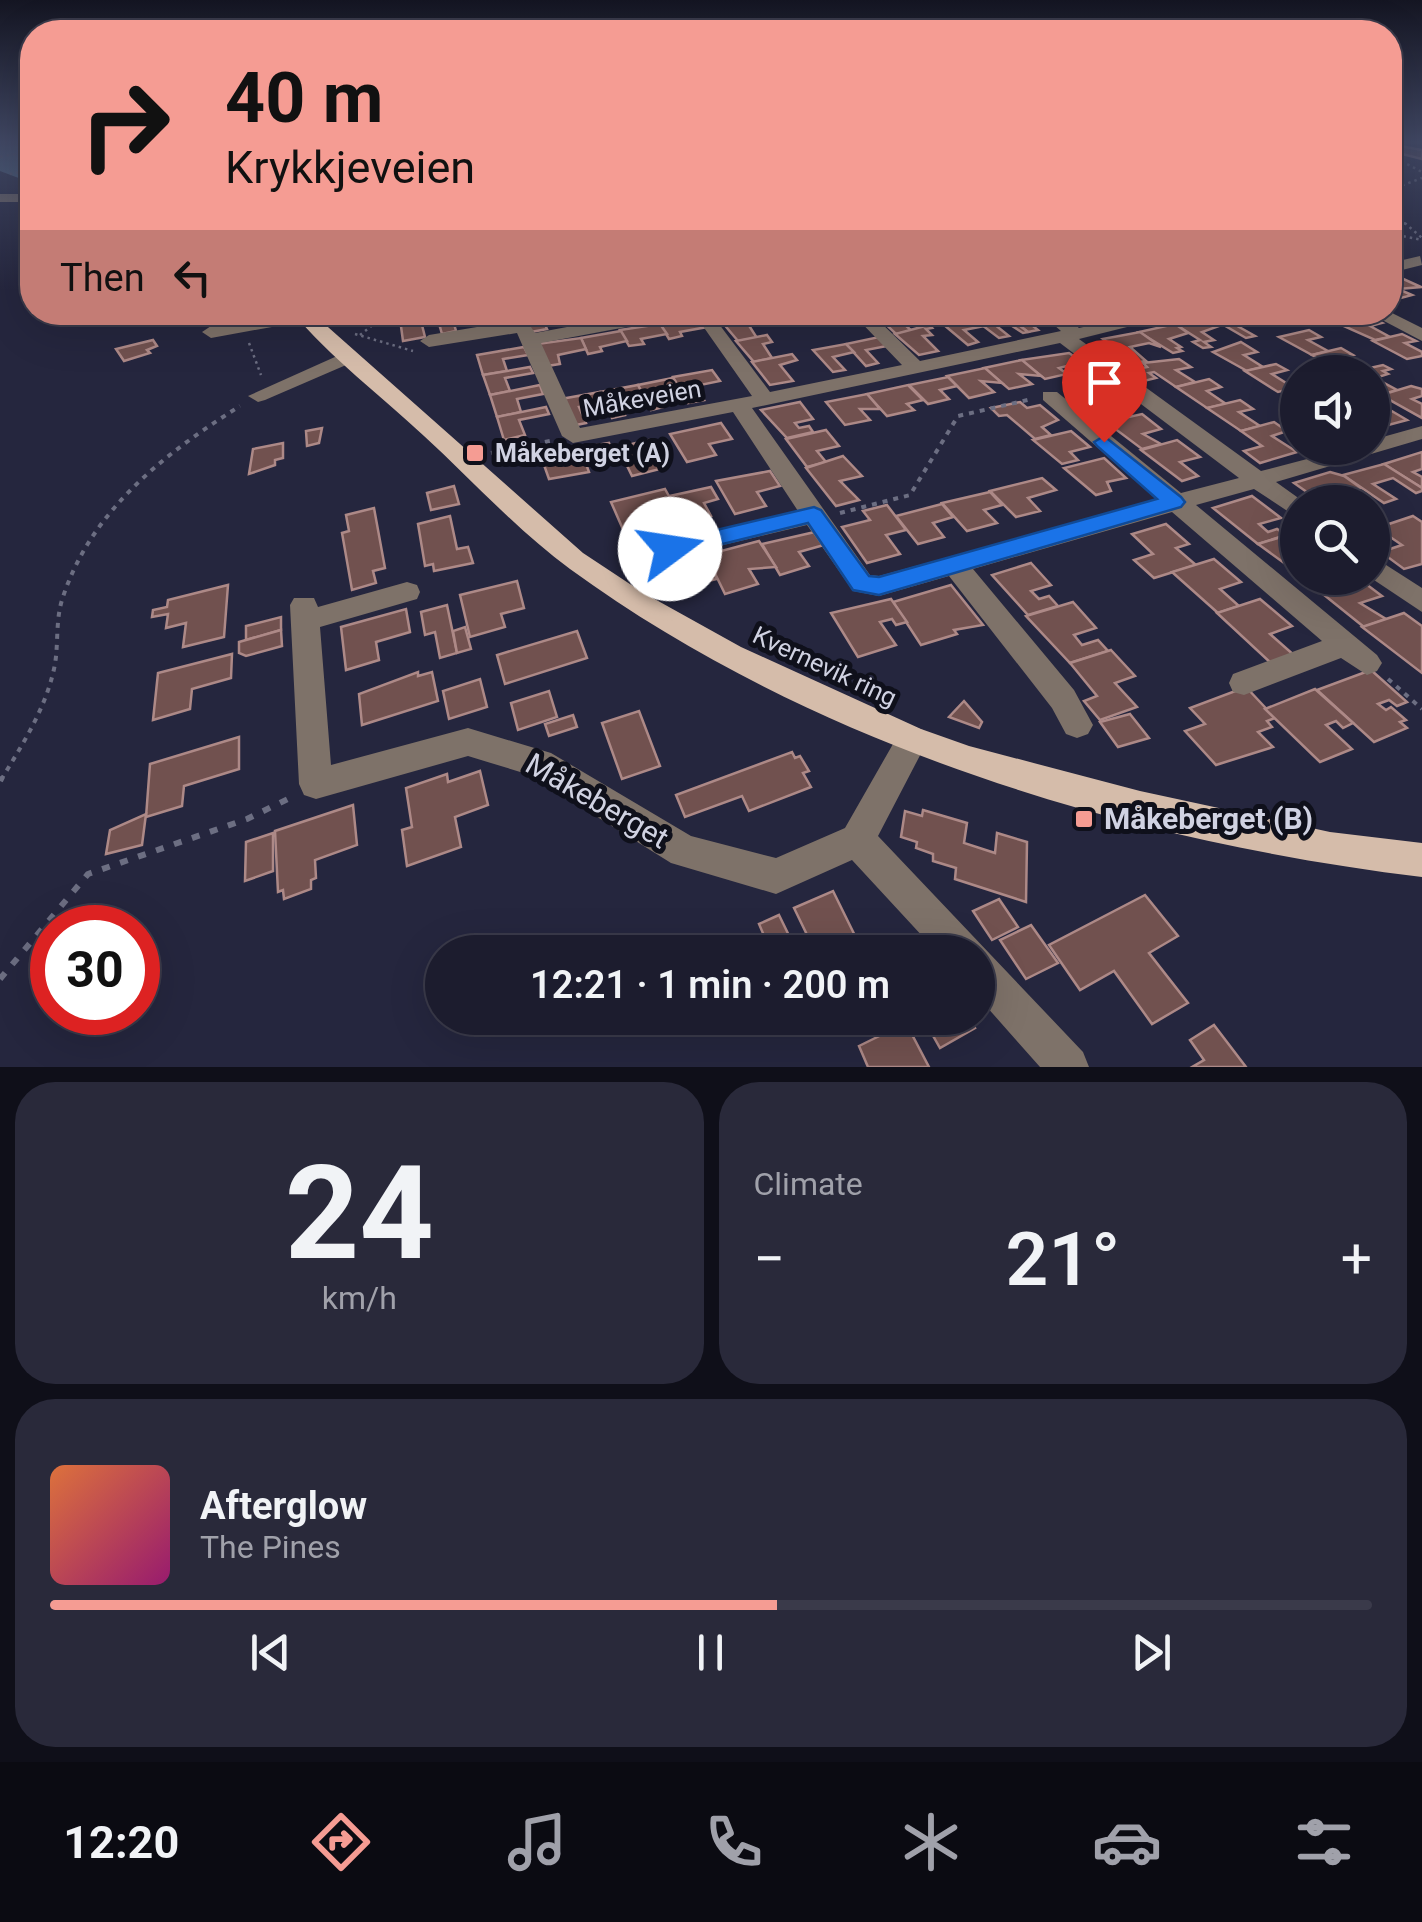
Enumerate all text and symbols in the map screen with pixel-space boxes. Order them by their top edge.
text: 40 m [225,57,383,139]
icon: right [60,60,190,190]
text: Krykkjeveien [225,141,475,194]
icon: left [165,250,220,305]
text: Then [60,256,145,300]
pin [1062,340,1147,443]
icon: arrive [1077,355,1132,410]
map controls [1280,355,1390,595]
button: sound [1280,355,1390,465]
street label: Måkeveien [581,374,703,423]
place label: Måkeberget (A) [495,439,670,468]
marker: Måkeberget (A) [464,442,486,464]
button: search [1280,485,1390,595]
position arrow [618,497,722,601]
street label: Kvernevik ring [748,621,901,712]
street label: Måkeberget [520,746,675,855]
place label: Måkeberget (B) [1104,801,1313,836]
marker: Måkeberget (B) [1073,808,1095,830]
speed limit sign: 30 [30,905,160,1035]
text: 12:21 · 1 min · 200 m [530,963,890,1007]
text: 24 [285,1137,434,1290]
text: Climate [754,1165,863,1203]
text: 21° [1006,1215,1120,1303]
text: − [754,1227,785,1291]
text: + [1341,1227,1372,1291]
text: km/h [322,1279,397,1317]
text: Afterglow [200,1484,367,1528]
text: The Pines [200,1528,341,1566]
icon: previous [243,1625,298,1680]
icon: pause [683,1625,738,1680]
icon: next [1124,1625,1179,1680]
icon: directions [306,1807,376,1877]
icon: music [502,1807,572,1877]
icon: phone [699,1807,769,1877]
icon: climate [896,1807,966,1877]
icon: car [1092,1807,1162,1877]
icon: filters [1289,1807,1359,1877]
text: 12:20 [63,1816,179,1869]

